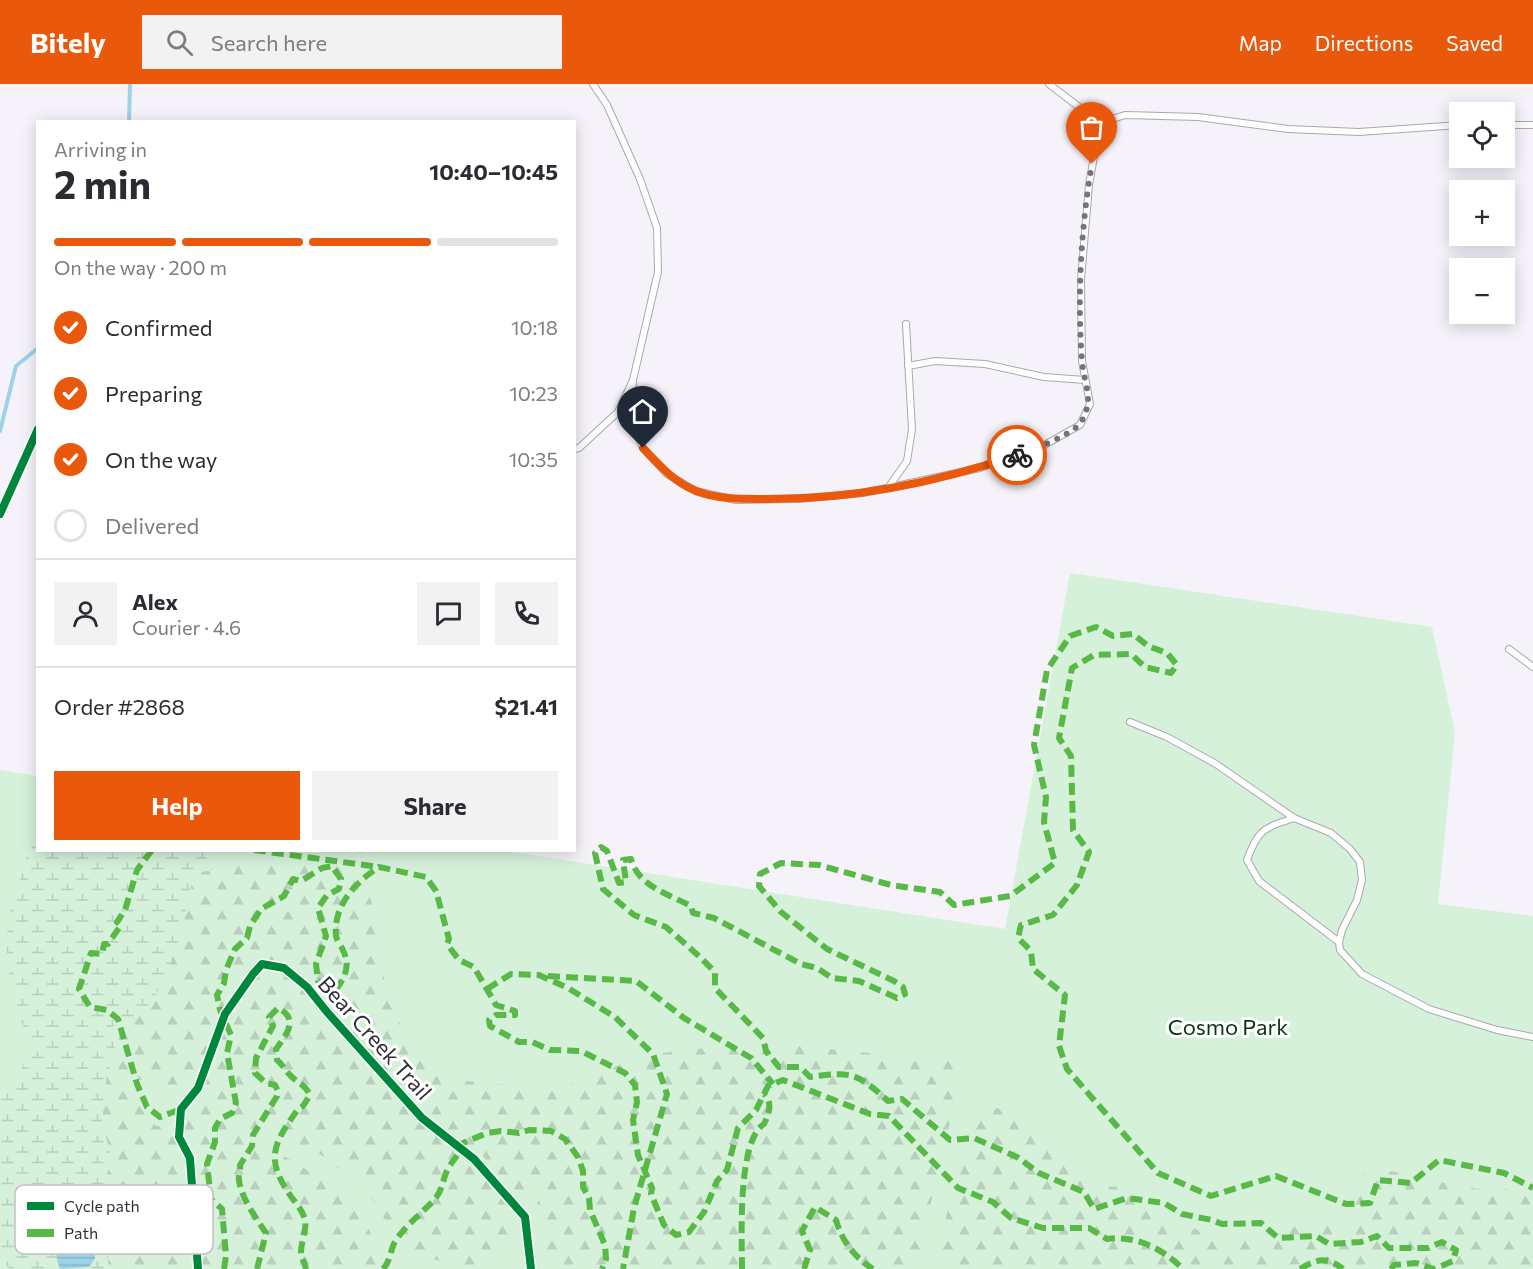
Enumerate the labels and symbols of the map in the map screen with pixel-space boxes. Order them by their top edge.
pin [1066,102,1117,164]
pin [617,386,668,448]
courier [987,425,1047,485]
street label: Bear Creek Trail [313,970,438,1105]
park label: Cosmo Park [1168,1013,1288,1040]
legend [15,1185,213,1254]
text: Cycle path [64,1196,140,1215]
text: Path [64,1223,98,1242]

